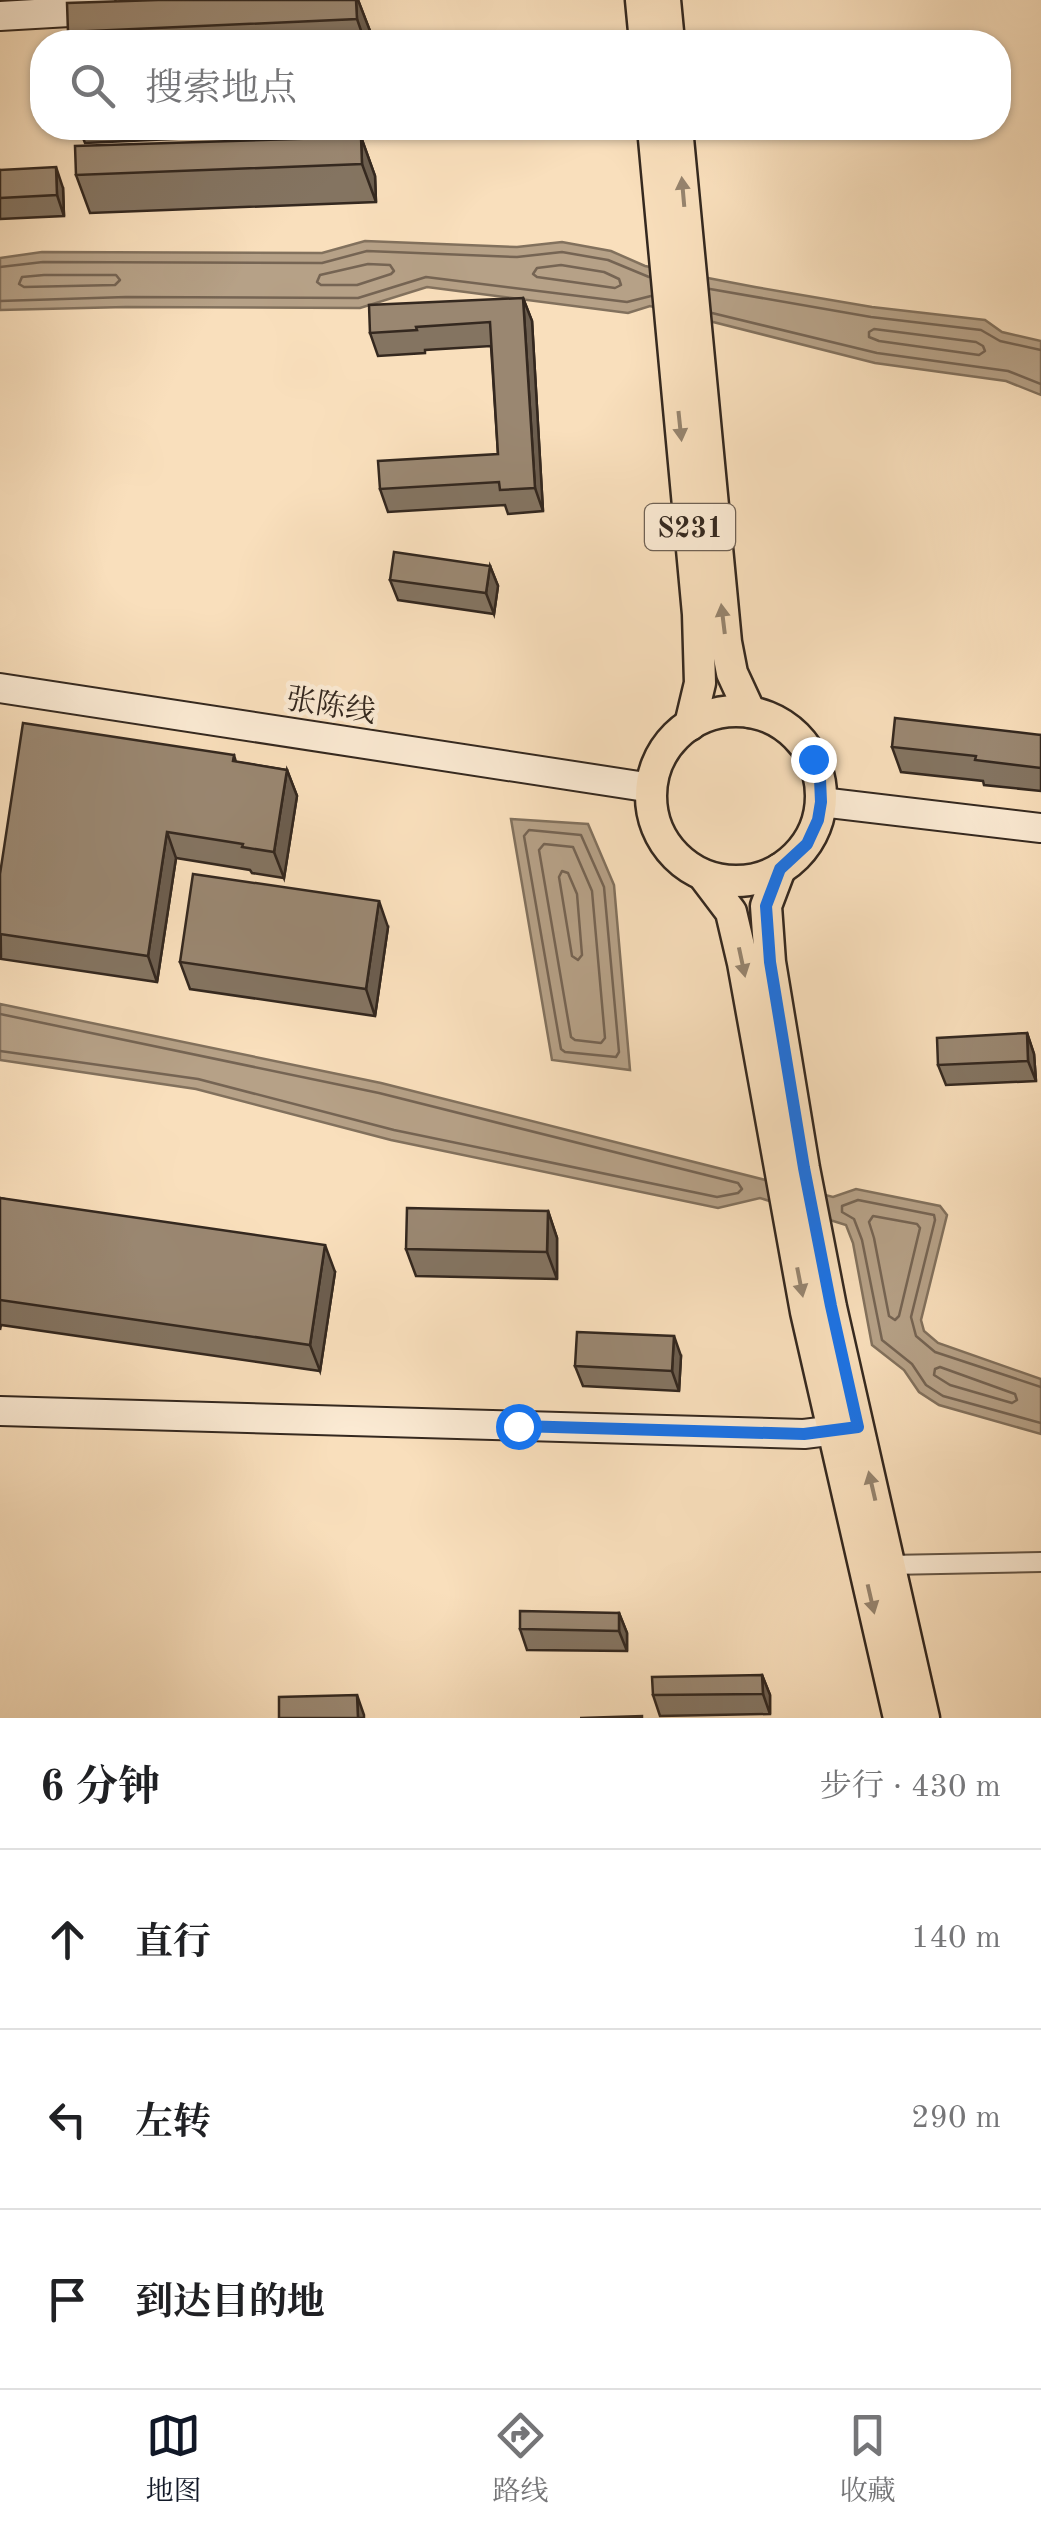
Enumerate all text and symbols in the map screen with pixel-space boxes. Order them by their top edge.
search box [30,30,1011,140]
icon: search [65,58,120,113]
text: 搜索地点 [145,71,297,109]
one-way arrow [675,175,691,207]
one-way arrow [672,410,688,442]
road number: S231 [645,504,735,550]
one-way arrow [715,603,731,635]
street label: 张陈线 [284,682,378,729]
route end [791,737,837,783]
one-way arrow [735,947,751,978]
one-way arrow [792,1267,808,1298]
route start [496,1404,542,1450]
one-way arrow [864,1470,879,1501]
one-way arrow [864,1584,879,1615]
text: 6 分钟 [40,1768,160,1810]
text: 步行 · 430 m [820,1772,1001,1804]
icon: ahead [40,1912,95,1967]
text: 140 m [911,1923,1001,1955]
text: 直行 [135,1925,211,1963]
icon: left [40,2092,95,2147]
text: 290 m [911,2103,1001,2135]
text: 左转 [135,2105,211,2143]
icon: arrive [40,2272,95,2327]
text: 到达目的地 [135,2285,325,2323]
tab: 地图 [145,2408,202,2511]
tab: 路线 [492,2408,549,2511]
tab: 收藏 [839,2408,896,2511]

